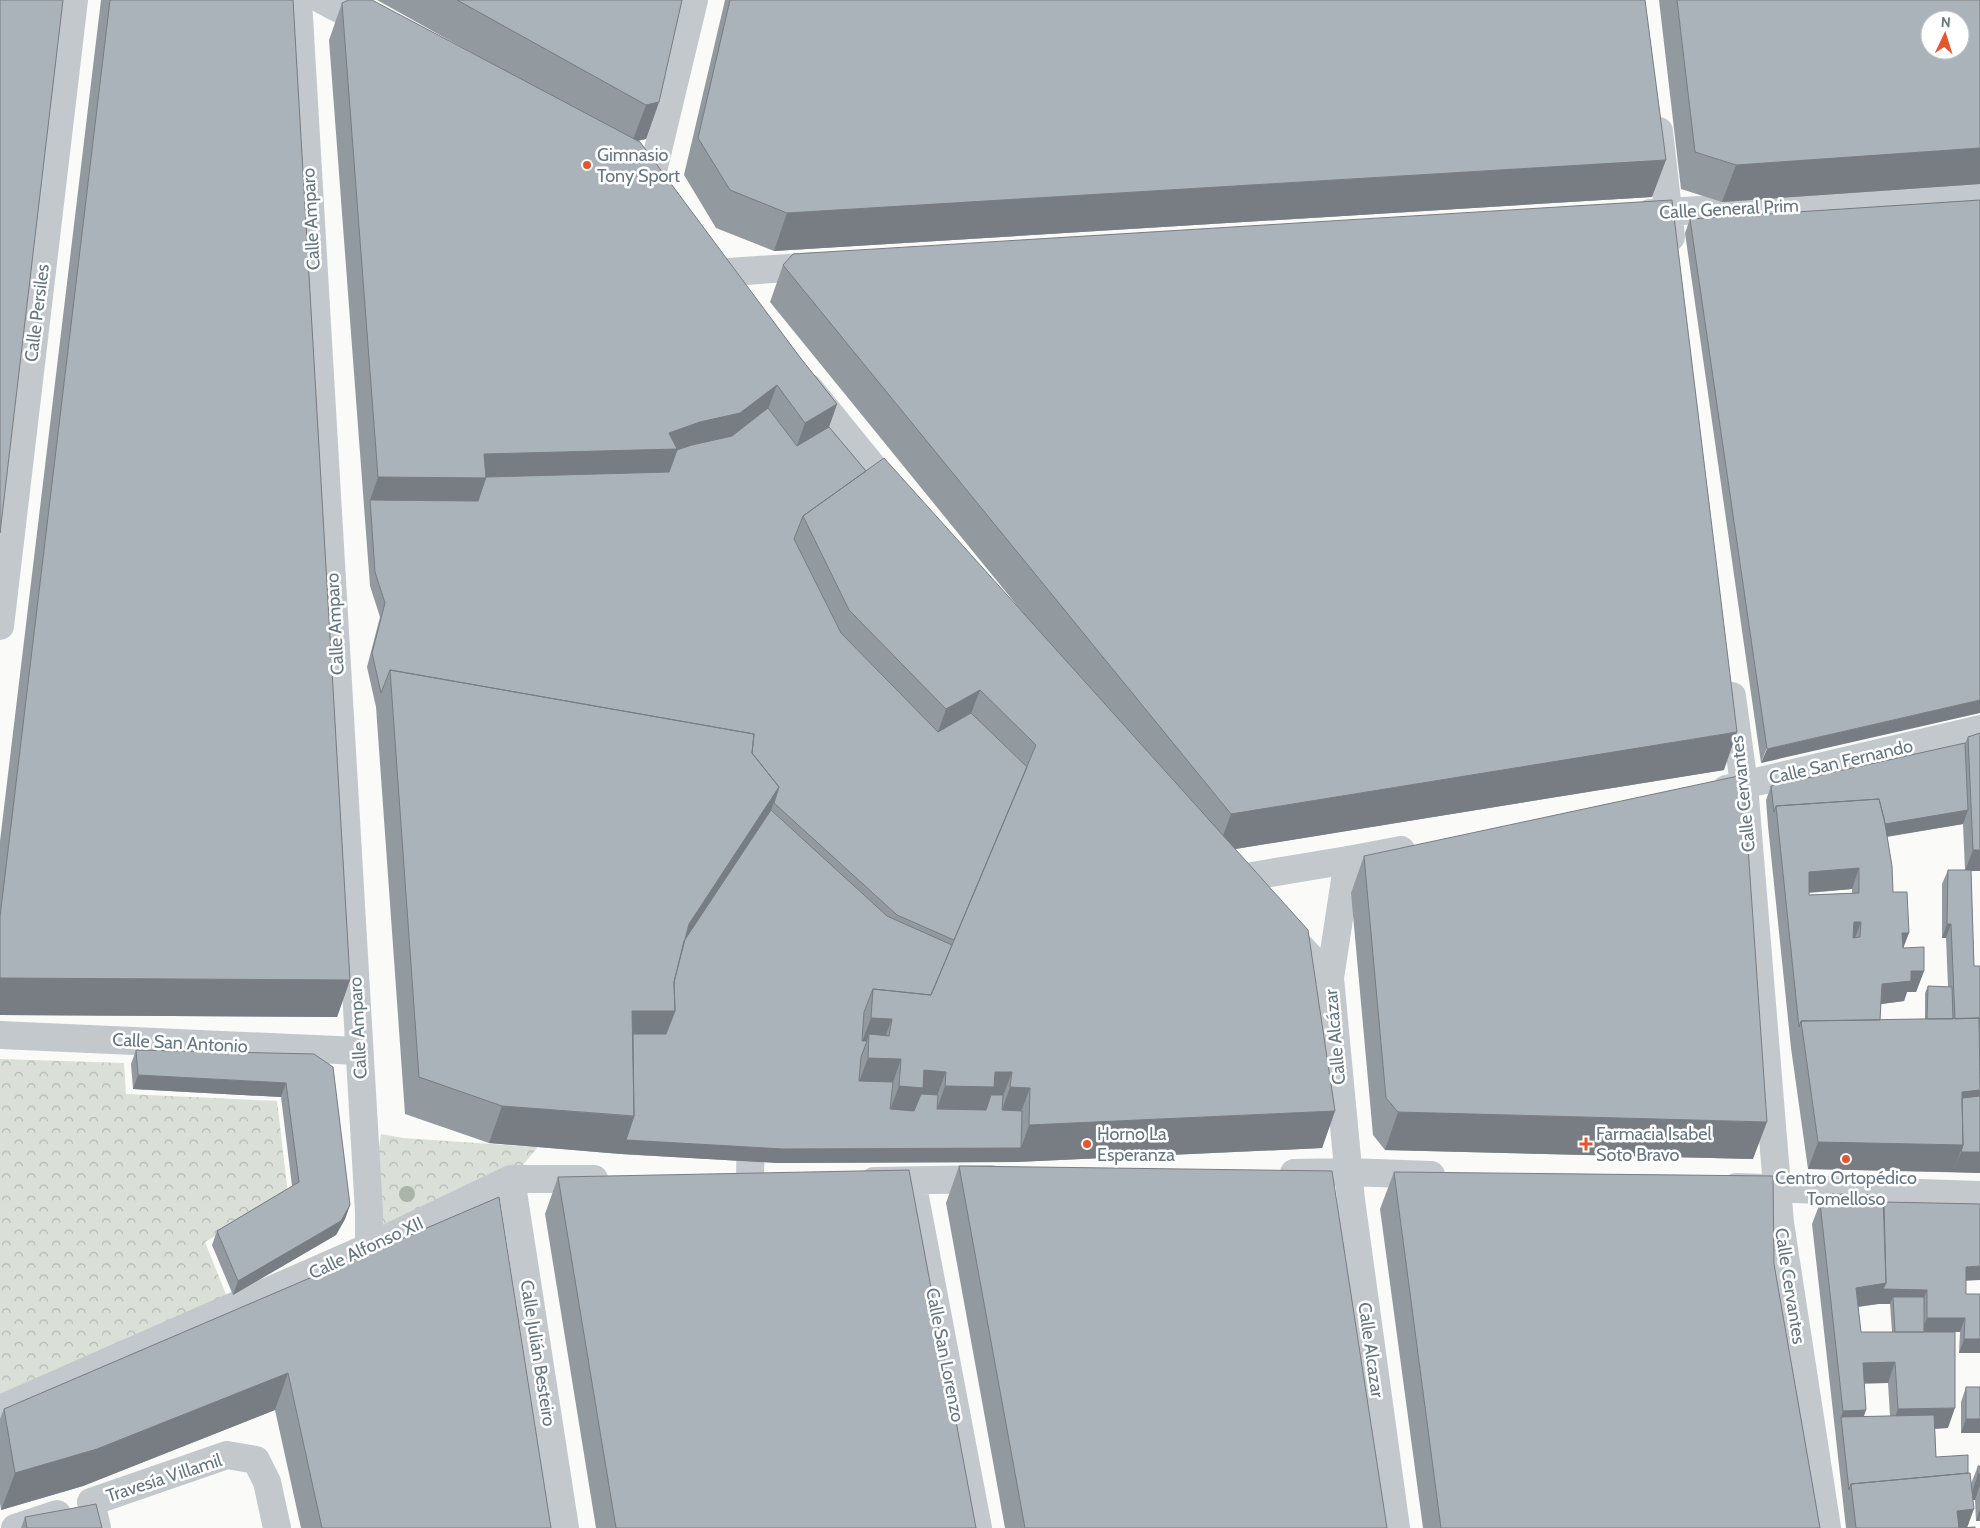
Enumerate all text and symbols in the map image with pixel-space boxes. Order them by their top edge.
north arrow [1920,10,1970,60]
text: N [1940,13,1951,31]
place label: Gimnasio Tony Sport [597,144,680,187]
marker: Gimnasio Tony Sport [581,159,593,171]
street label: Calle Amparo [297,167,325,271]
street label: Calle General Prim [1659,194,1799,224]
street label: Calle Persiles [20,263,54,363]
street label: Calle Amparo [321,572,349,676]
street label: Calle Cervantes [1726,735,1760,853]
street label: Calle San Fernando [1767,735,1915,789]
street label: Calle Amparo [344,976,372,1080]
street label: Calle Alcázar [1320,988,1350,1086]
street label: Calle San Antonio [112,1028,248,1058]
place label: Horno La Esperanza [1097,1123,1175,1166]
place label: Farmacia Isabel Soto Bravo [1596,1123,1713,1166]
marker: Horno La Esperanza [1081,1138,1093,1150]
marker: Farmacia Isabel Soto Bravo [1580,1138,1592,1150]
marker: Centro Ortopédico Tomelloso [1840,1153,1852,1165]
place label: Centro Ortopédico Tomelloso [1775,1167,1917,1210]
street label: Calle Alfonso XII [305,1212,427,1284]
street label: Calle Cervantes [1770,1226,1810,1346]
street label: Calle Julián Besteiro [516,1278,560,1428]
street label: Calle San Lorenzo [921,1286,969,1424]
street label: Calle Alcazar [1353,1301,1389,1399]
street label: Travesía Villamil [103,1449,225,1507]

